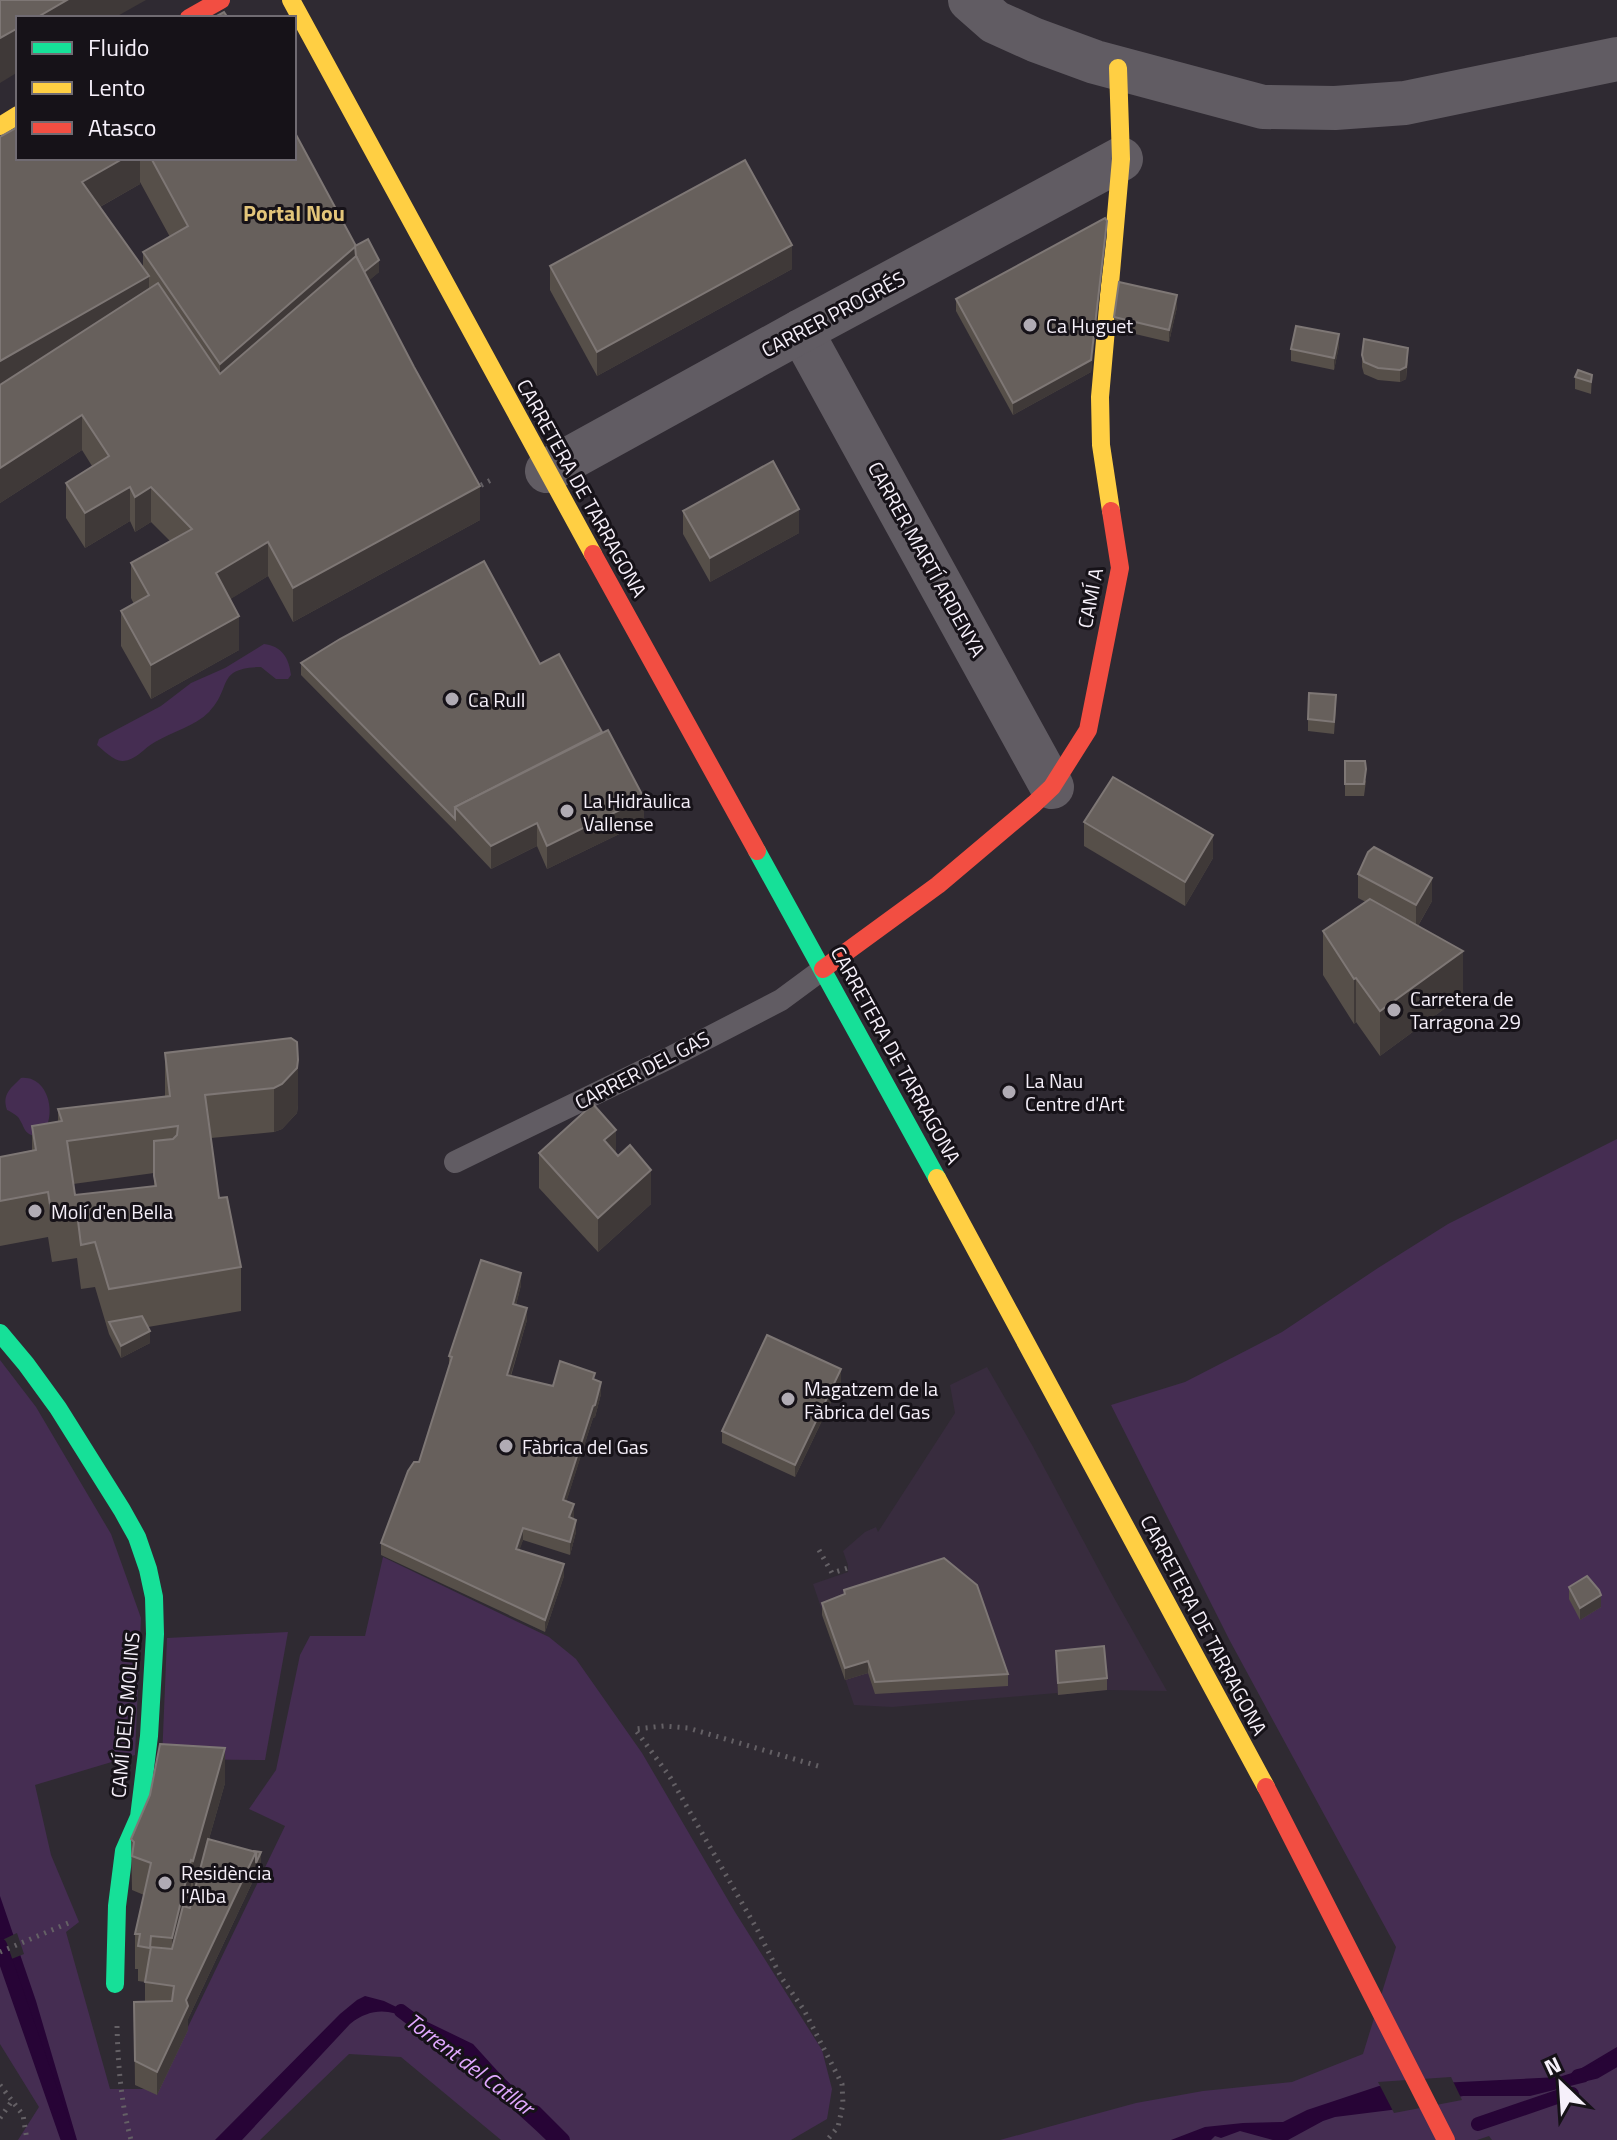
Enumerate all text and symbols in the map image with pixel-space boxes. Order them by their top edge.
legend [16,16,296,160]
text: Fluido [88,29,150,65]
text: Lento [88,69,145,105]
text: Atasco [88,109,157,145]
district label: Portal Nou [243,196,345,230]
street label: CARRER PROGRÉS [755,263,911,365]
place label: Ca Huguet [1046,310,1133,341]
marker: Ca Huguet [1021,316,1039,334]
street label: CARRETERA DE TARRAGONA [509,373,655,603]
street label: CARRER MARTÍ ARDENYA [860,456,994,663]
street label: CAMÍ A [1069,565,1111,631]
place label: Ca Rull [468,684,525,715]
marker: Ca Rull [443,690,461,708]
place label: La Hidràulica Vallense [583,785,691,839]
marker: La Hidràulica Vallense [558,802,576,820]
street label: CARRETERA DE TARRAGONA [823,940,969,1170]
place label: Carretera de Tarragona 29 [1410,983,1521,1037]
marker: Carretera de Tarragona 29 [1385,1001,1403,1019]
street label: CARRER DEL GAS [569,1023,715,1117]
place label: La Nau Centre d'Art [1025,1065,1124,1119]
marker: La Nau Centre d'Art [1000,1083,1018,1101]
place label: Molí d'en Bella [51,1196,173,1227]
marker: Molí d'en Bella [26,1202,44,1220]
place label: Magatzem de la Fàbrica del Gas [804,1373,938,1427]
marker: Magatzem de la Fàbrica del Gas [779,1390,797,1408]
place label: Fàbrica del Gas [522,1431,648,1462]
marker: Fàbrica del Gas [497,1437,515,1455]
street label: CARRETERA DE TARRAGONA [1133,1509,1275,1741]
street label: CAMÍ DELS MOLINS [102,1631,148,1799]
place label: Residència l'Alba [181,1857,271,1911]
marker: Residència l'Alba [156,1874,174,1892]
water label: Torrent del Catllar [399,2004,544,2125]
north arrow [1521,2044,1601,2124]
text: N [1538,2047,1567,2085]

